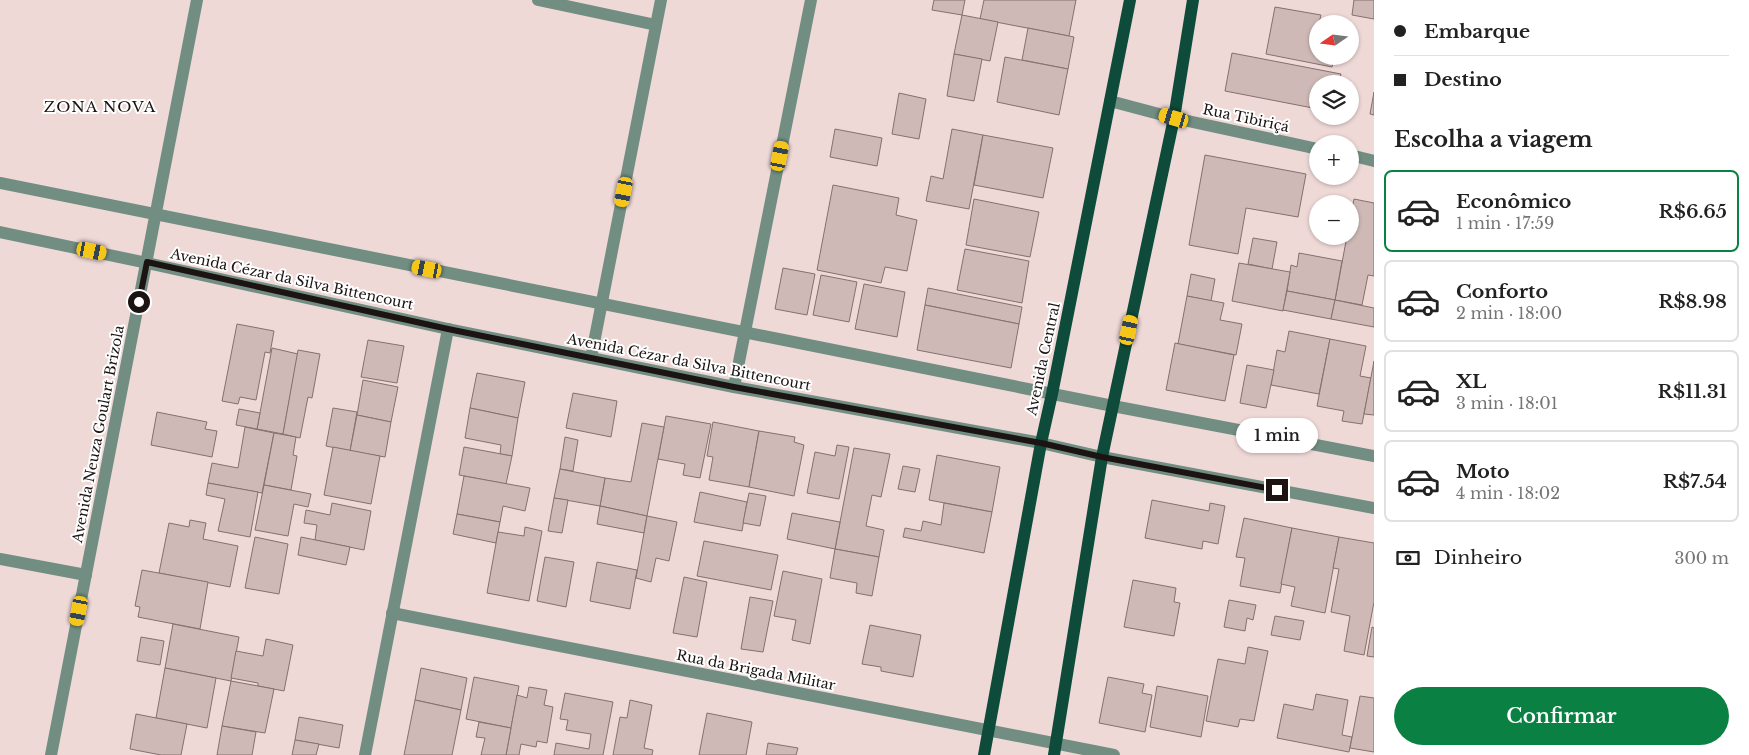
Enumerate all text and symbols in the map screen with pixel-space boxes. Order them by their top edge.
north arrow [1309,15,1359,65]
map controls [1309,15,1359,245]
text: Embarque [1424,20,1530,43]
text: Destino [1424,68,1502,91]
button: layers [1309,75,1359,125]
district label: ZONA NOVA [44,97,156,116]
street label: Rua Tibiriçá [1201,100,1291,136]
car [1157,107,1190,129]
text: Escolha a viagem [1394,126,1593,153]
button: + [1309,135,1359,185]
car [769,140,790,172]
car [613,176,634,208]
icon: car [1396,189,1441,234]
text: Econômico [1456,190,1571,213]
button: − [1309,195,1359,245]
text: R$6.65 [1658,200,1727,223]
text: 1 min · 17:59 [1456,213,1554,233]
car [75,241,108,261]
street label: Avenida Cézar da Silva Bittencourt [168,244,416,314]
car [410,259,443,279]
icon: car [1396,279,1441,324]
text: Conforto [1456,280,1548,303]
text: R$8.98 [1658,290,1727,313]
route start [128,291,150,313]
street label: Avenida Central [1022,300,1064,418]
text: 2 min · 18:00 [1456,303,1562,323]
car [1118,314,1139,346]
street label: Avenida Neuza Goulart Brizola [68,323,128,545]
street label: Avenida Cézar da Silva Bittencourt [565,329,813,395]
icon: car [1396,369,1441,414]
text: XL [1456,370,1486,393]
text: R$11.31 [1658,380,1727,403]
text: 3 min · 18:01 [1456,393,1558,413]
callout: 1 min [1236,418,1318,452]
text: 1 min [1254,425,1300,445]
icon: car [1396,459,1441,504]
text: Moto [1456,460,1510,483]
text: R$7.54 [1663,470,1727,493]
route end [1266,479,1288,501]
text: 4 min · 18:02 [1456,483,1560,503]
icon: cash [1394,544,1422,572]
text: Dinheiro [1434,546,1522,569]
text: 300 m [1675,548,1729,568]
car [68,595,89,627]
street label: Rua da Brigada Militar [675,646,837,694]
button: Confirmar [1394,687,1729,745]

